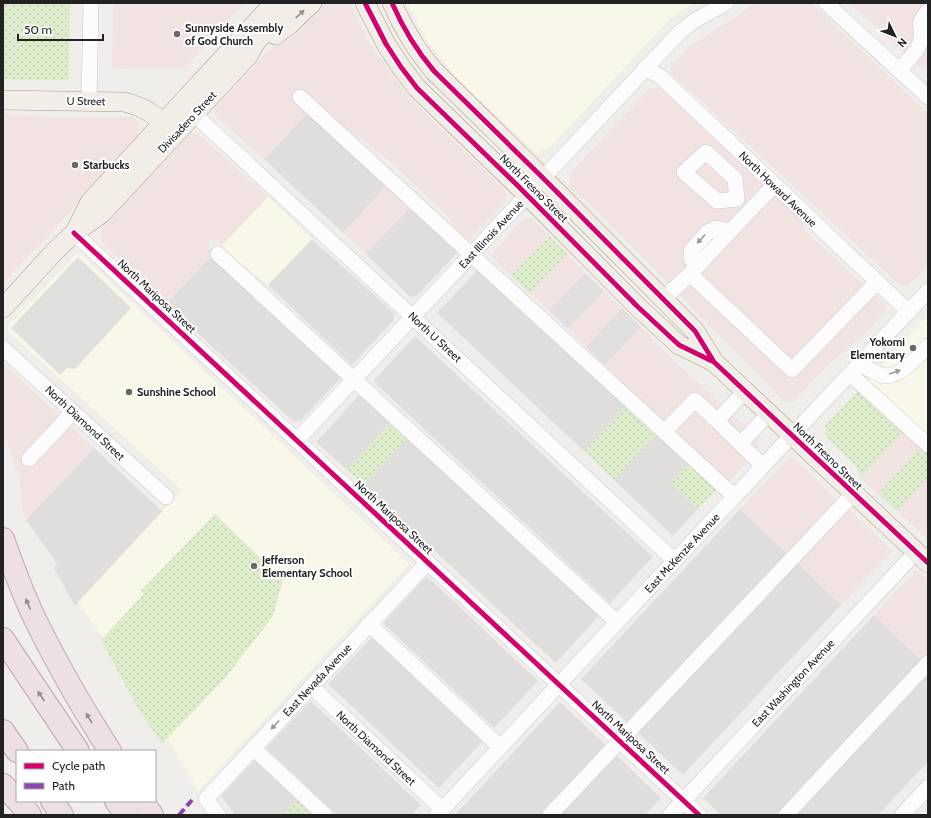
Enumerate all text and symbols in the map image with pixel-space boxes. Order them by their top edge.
one-way arrow [295,9,305,19]
scale bar [18,16,103,42]
north arrow [875,16,915,56]
place label: Sunnyside Assembly of God Church [185,21,283,48]
text: 50 m [24,22,52,37]
marker: Sunnyside Assembly of God Church [172,29,182,39]
text: N [895,35,910,50]
street label: Divisadero Street [155,88,219,156]
street label: U Street [67,94,106,108]
street label: North Howard Avenue [736,148,820,230]
street label: North Fresno Street [497,151,571,225]
place label: Starbucks [83,158,130,172]
marker: Starbucks [70,160,80,170]
street label: East Illinois Avenue [456,196,527,271]
one-way arrow [697,234,706,245]
street label: North Mariposa Street [115,256,199,336]
street label: North U Street [405,309,465,365]
place label: Yokomi Elementary [850,335,905,362]
marker: Yokomi Elementary [908,343,918,353]
one-way arrow [889,369,901,375]
street label: North Diamond Street [42,383,128,464]
place label: Sunshine School [137,385,216,399]
marker: Sunshine School [124,387,134,397]
street label: North Fresno Street [790,419,866,493]
street label: North Mariposa Street [352,477,436,557]
street label: East McKenzie Avenue [641,510,723,596]
place label: Jefferson Elementary School [261,553,352,580]
marker: Jefferson Elementary School [249,561,259,571]
one-way arrow [25,598,31,609]
street label: East Washington Avenue [749,636,838,730]
street label: East Nevada Avenue [280,640,355,719]
one-way arrow [37,690,45,701]
street label: North Mariposa Street [589,697,673,777]
street label: North Diamond Street [333,708,419,789]
one-way arrow [86,712,93,724]
one-way arrow [270,720,279,730]
legend [16,750,156,802]
text: Cycle path [52,758,105,773]
text: Path [52,778,75,793]

